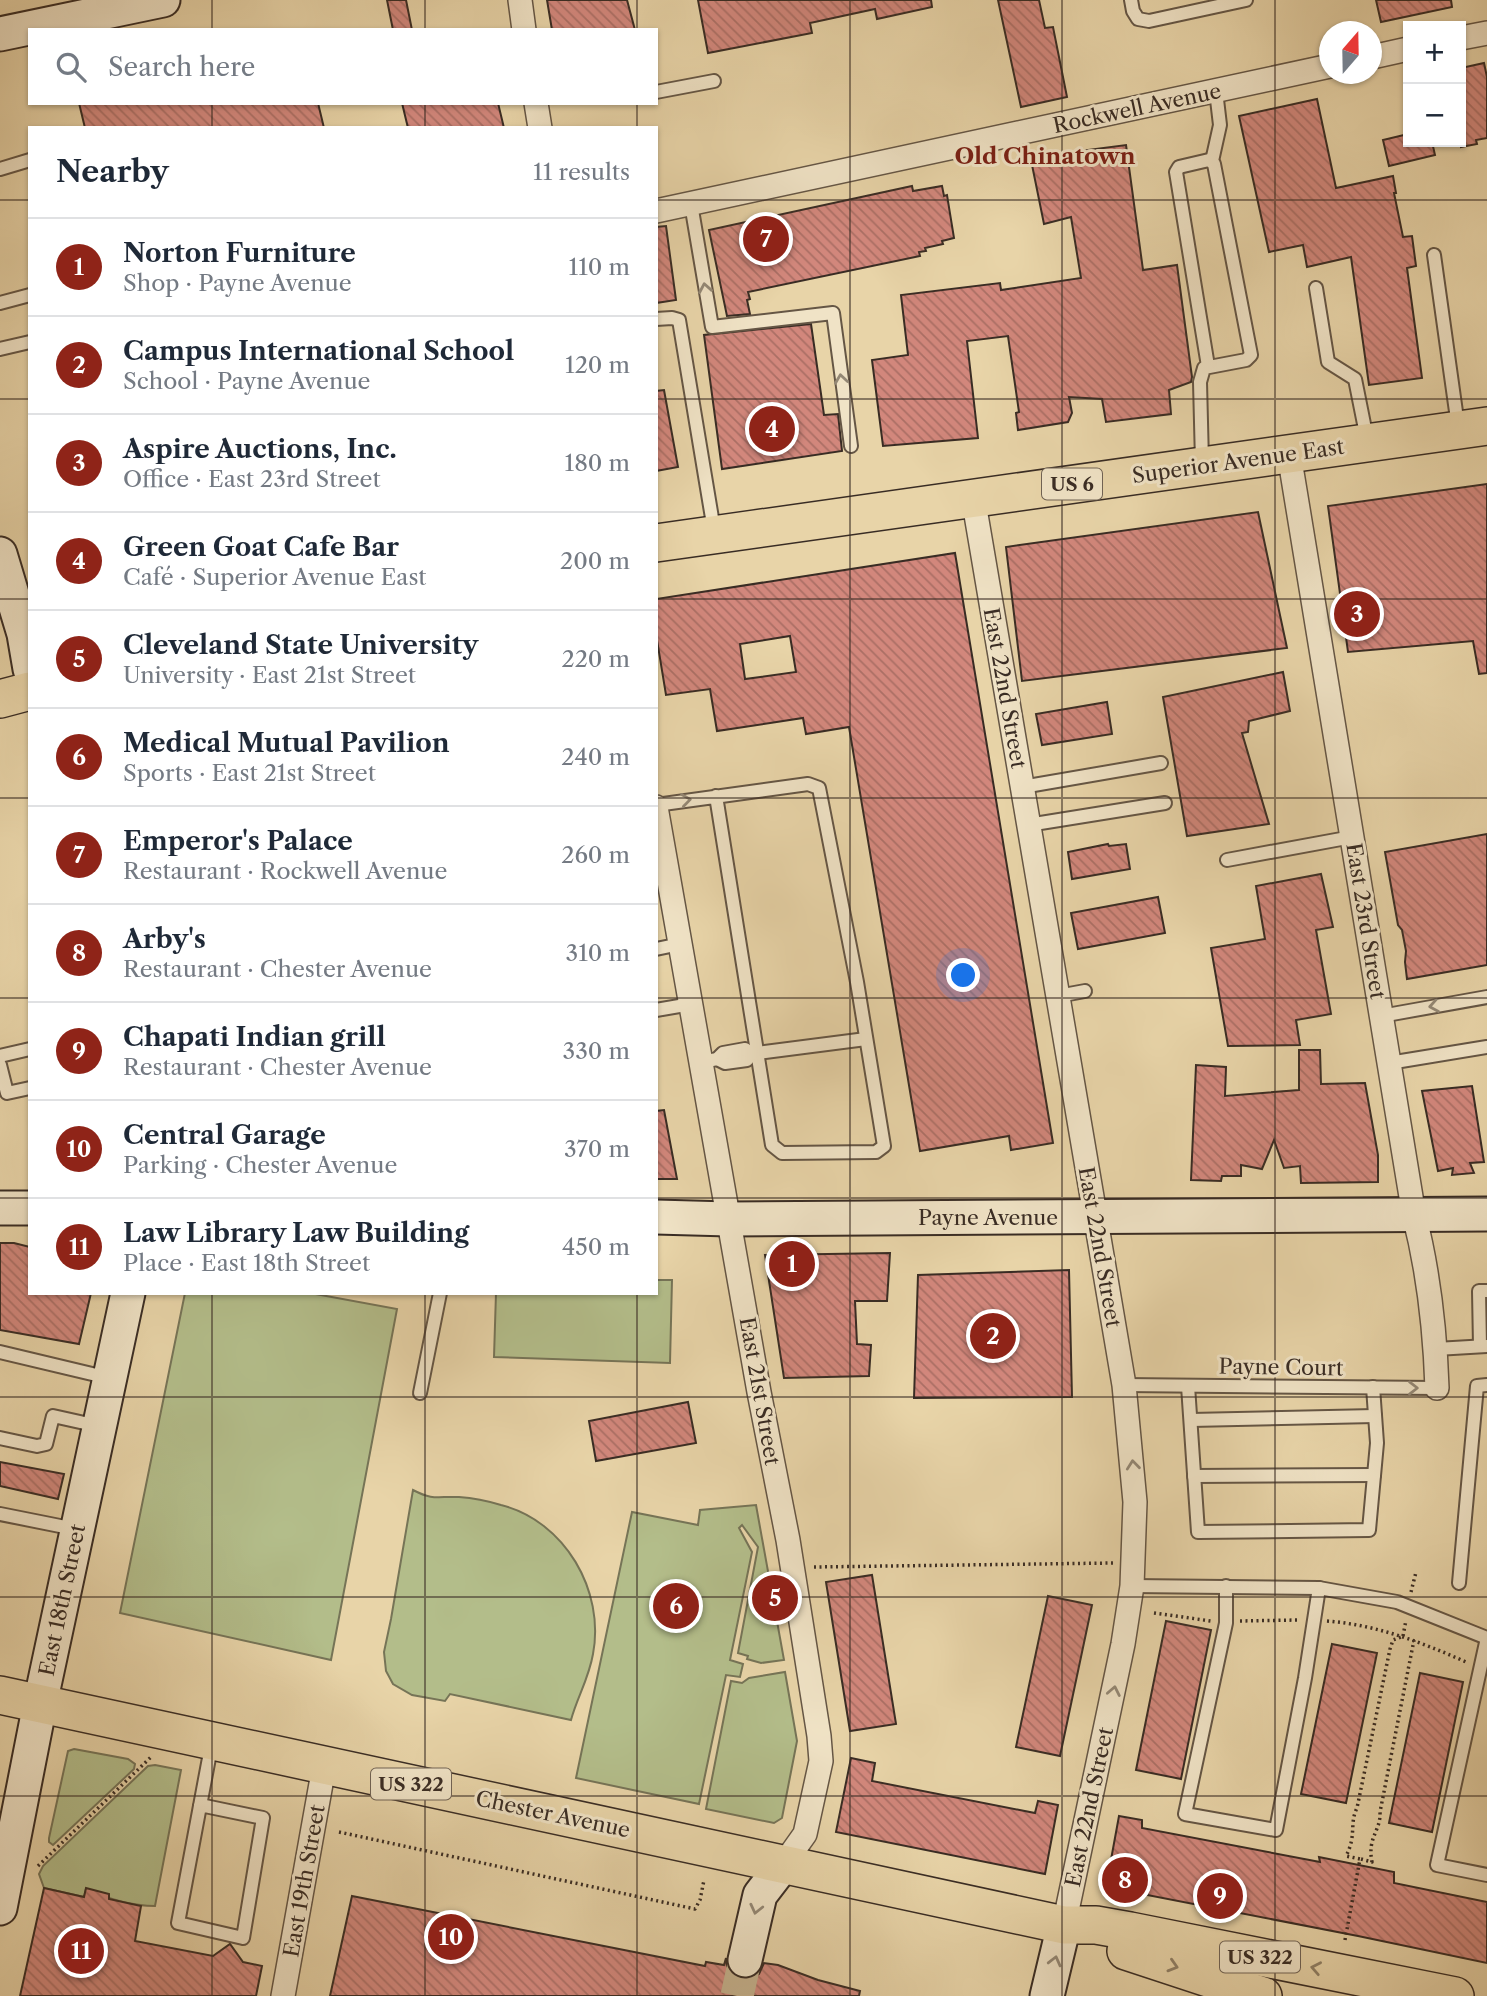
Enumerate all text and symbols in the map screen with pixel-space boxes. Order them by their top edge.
north arrow [1319,21,1382,84]
map controls [1403,21,1466,147]
button: + [1403,21,1466,84]
search box [28,28,658,105]
icon: search [52,48,90,86]
text: Search here [108,51,255,83]
street label: Rockwell Avenue [1051,78,1223,138]
button: − [1403,84,1466,147]
district label: Old Chinatown [954,142,1136,170]
text: Nearby [56,153,169,190]
text: 11 results [533,158,630,186]
pin: 7 [743,213,789,265]
text: Norton Furniture [123,237,356,269]
text: 1 [74,253,84,281]
text: 110 m [569,253,630,281]
text: Shop · Payne Avenue [123,269,352,297]
one-way arrow [698,282,713,294]
text: Campus International School [123,335,514,367]
text: 2 [72,351,86,379]
text: 120 m [565,351,630,379]
text: School · Payne Avenue [123,367,370,395]
one-way arrow [834,373,849,384]
pin: 4 [749,403,795,455]
text: Aspire Auctions, Inc. [123,433,397,465]
street label: Superior Avenue East [1130,434,1346,488]
text: 3 [73,449,86,477]
text: 180 m [565,449,630,477]
text: Office · East 23rd Street [123,465,381,493]
road number: US 6 [1042,468,1102,499]
text: Green Goat Cafe Bar [123,531,399,563]
text: 4 [72,547,86,575]
text: 200 m [560,547,630,575]
text: Café · Superior Avenue East [123,563,427,591]
pin: 3 [1334,588,1380,640]
street label: East 22nd Street [979,606,1032,771]
text: Cleveland State University [123,629,478,661]
text: 5 [73,645,85,673]
text: 220 m [561,645,630,673]
text: University · East 21st Street [123,661,416,689]
text: Medical Mutual Pavilion [123,727,450,759]
text: 6 [72,743,86,771]
text: 240 m [561,743,630,771]
text: Sports · East 21st Street [123,759,376,787]
one-way arrow [680,793,692,808]
text: Emperor's Palace [123,825,353,857]
text: 7 [73,841,85,869]
text: 260 m [561,841,630,869]
street label: East 23rd Street [1341,841,1391,1001]
text: Restaurant · Rockwell Avenue [123,857,447,885]
text: Arby's [123,923,206,955]
text: 8 [72,939,86,967]
text: 310 m [566,939,630,967]
text: Restaurant · Chester Avenue [123,955,432,983]
your location [946,958,980,992]
one-way arrow [1428,998,1440,1013]
text: Chapati Indian grill [123,1021,386,1053]
text: 9 [72,1037,86,1065]
text: 330 m [563,1037,630,1065]
text: Restaurant · Chester Avenue [123,1053,432,1081]
text: Central Garage [123,1119,326,1151]
text: 10 [67,1135,91,1163]
text: 370 m [564,1135,630,1163]
text: Parking · Chester Avenue [123,1151,397,1179]
street label: East 22nd Street [1074,1165,1127,1330]
street label: Payne Avenue [918,1205,1058,1230]
text: Law Library Law Building [123,1217,469,1249]
text: 11 [69,1233,89,1261]
text: 450 m [562,1233,630,1261]
pin: 1 [769,1238,815,1290]
text: Place · East 18th Street [123,1249,370,1277]
pin: 2 [970,1310,1016,1362]
street label: East 21st Street [735,1315,785,1468]
street label: Payne Court [1219,1353,1344,1381]
one-way arrow [1408,1380,1419,1396]
one-way arrow [1126,1459,1141,1470]
street label: East 18th Street [34,1521,90,1678]
pin: 5 [752,1572,798,1624]
pin: 6 [653,1580,699,1632]
one-way arrow [1105,1685,1120,1697]
street label: East 22nd Street [1060,1724,1118,1889]
road number: US 322 [371,1768,451,1800]
street label: Chester Avenue [474,1785,632,1843]
street label: East 19th Street [278,1802,330,1959]
pin: 8 [1102,1854,1148,1906]
pin: 9 [1197,1870,1243,1922]
one-way arrow [750,1903,765,1915]
pin: 10 [428,1911,474,1963]
pin: 11 [58,1925,104,1977]
road number: US 322 [1220,1941,1300,1972]
one-way arrow [1047,1955,1061,1967]
one-way arrow [1167,1957,1179,1972]
one-way arrow [1310,1962,1322,1977]

